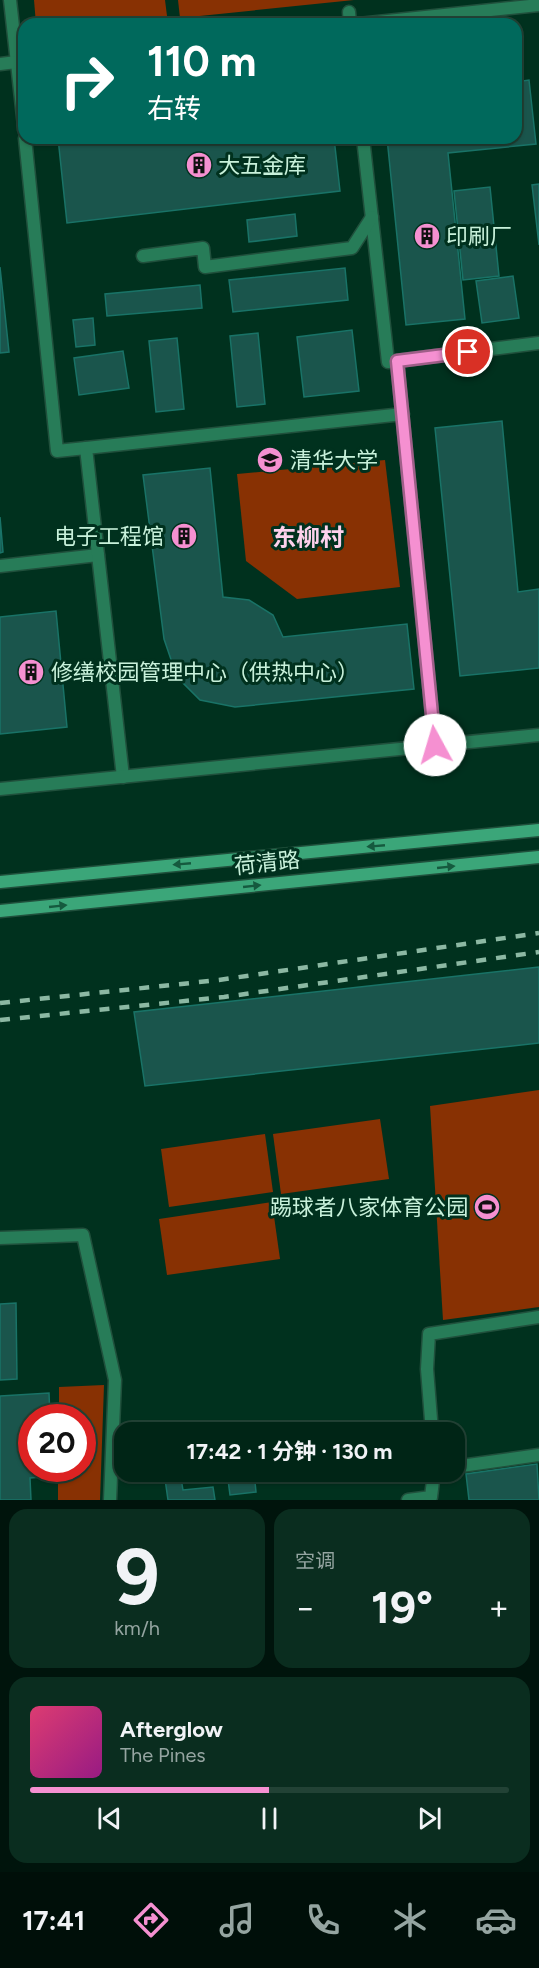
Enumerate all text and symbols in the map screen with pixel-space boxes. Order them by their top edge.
text: 110 m [147,36,256,87]
icon: right [48,42,126,120]
text: 右转 [147,92,201,125]
building icon: 大五金库 [184,150,214,180]
place label: 大五金库 [218,152,306,179]
building icon: 印刷厂 [412,221,442,251]
place label: 印刷厂 [446,223,512,250]
pin [442,326,493,377]
icon: arrive [451,335,484,368]
school or university icon: 清华大学 [255,445,285,475]
place label: 清华大学 [290,447,378,474]
building icon: 电子工程馆 [169,521,199,551]
place label: 电子工程馆 [54,523,164,550]
district label: 东柳村 [272,523,344,552]
building icon: 修缮校园管理中心（供热中心） [16,657,46,687]
place label: 修缮校园管理中心（供热中心） [51,659,359,686]
position arrow [403,713,467,777]
one-way arrow [367,841,386,851]
street label: 荷清路 [233,846,301,880]
one-way arrow [173,859,192,869]
one-way arrow [437,862,456,872]
one-way arrow [243,881,262,891]
one-way arrow [49,901,68,910]
sports icon: 踢球者八家体育公园 [472,1192,502,1222]
place label: 踢球者八家体育公园 [270,1194,468,1221]
speed limit sign: 20 [18,1404,96,1482]
text: 17:42 · 1 分钟 · 130 m [187,1438,392,1465]
text: 9 [114,1530,160,1624]
text: 空调 [295,1549,335,1573]
text: 19° [371,1580,433,1634]
text: − [295,1588,316,1627]
text: + [488,1588,509,1627]
text: km/h [114,1616,160,1640]
text: Afterglow [120,1716,223,1743]
text: The Pines [120,1743,206,1767]
icon: previous [93,1802,126,1835]
icon: pause [253,1802,286,1835]
icon: next [413,1802,446,1835]
icon: directions [130,1899,172,1941]
icon: music [216,1899,258,1941]
icon: phone [302,1899,344,1941]
icon: climate [389,1899,431,1941]
icon: car [475,1899,517,1941]
text: 17:41 [22,1904,85,1937]

